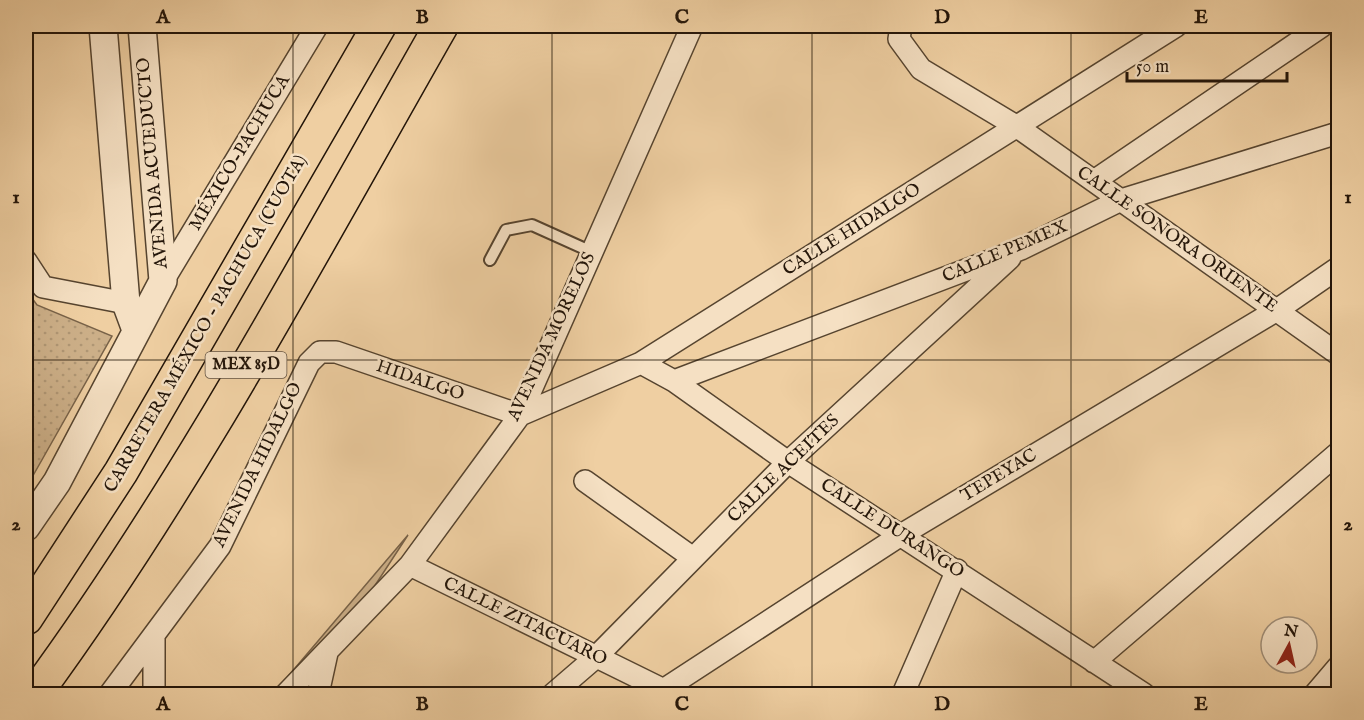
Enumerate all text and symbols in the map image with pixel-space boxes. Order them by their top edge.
text: A [155,5,171,30]
text: B [415,5,429,30]
text: C [675,5,689,30]
text: D [934,5,950,30]
text: E [1194,5,1208,30]
scale bar [1127,45,1288,83]
street label: AVENIDA ACUEDUCTO [132,56,174,271]
text: 50 m [1136,56,1169,79]
street label: MÉXICO-PACHUCA [183,69,296,235]
street label: CARRETERA MÉXICO - PACHUCA (CUOTA) [98,150,313,497]
street label: CALLE SONORA ORIENTE [1072,162,1282,318]
street label: CALLE HIDALGO [779,178,925,282]
text: 1 [12,185,20,210]
text: 1 [1344,185,1352,210]
street label: CALLE PEMEX [939,215,1071,289]
street label: AVENIDA MORELOS [502,249,601,426]
road number: MEX 85D [206,352,286,378]
street label: HIDALGO [373,355,467,407]
street label: AVENIDA HIDALGO [208,379,308,552]
street label: CALLE ACEITES [723,410,845,528]
street label: TEPEYAC [957,444,1041,508]
street label: CALLE DURANGO [816,474,968,584]
text: 2 [11,512,21,537]
text: 2 [1343,512,1353,537]
street label: CALLE ZITACUARO [439,572,611,672]
north arrow [1259,615,1319,675]
text: N [1282,621,1299,643]
text: A [155,692,171,717]
text: B [415,692,429,717]
text: C [675,692,689,717]
text: D [934,692,950,717]
text: E [1194,692,1208,717]

